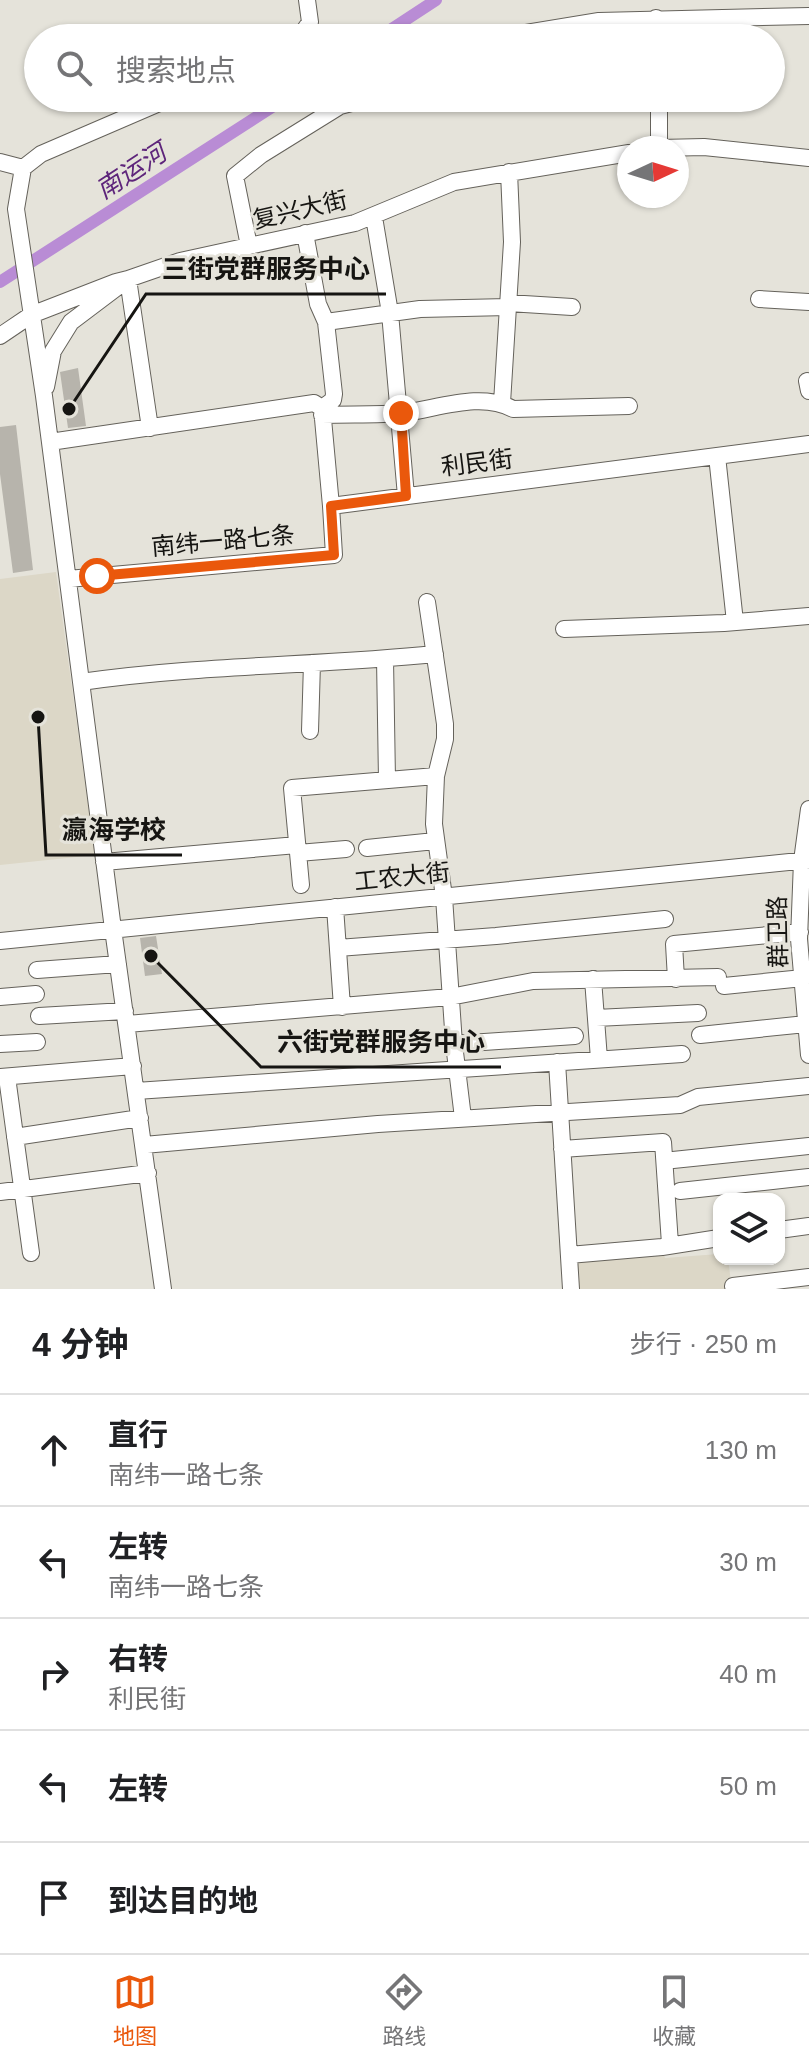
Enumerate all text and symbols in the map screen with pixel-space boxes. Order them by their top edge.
search box [24,24,785,112]
icon: search [52,46,96,90]
text: 搜索地点 [116,54,236,87]
water label: 南运河 [90,134,176,205]
north arrow [617,136,689,208]
street label: 复兴大街 [250,186,350,233]
callout: 三街党群服务中心 [146,244,386,294]
text: 三街党群服务中心 [162,254,370,284]
route end [383,395,419,431]
street label: 利民街 [440,445,514,480]
street label: 南纬一路七条 [150,521,296,560]
route start [79,558,115,594]
callout: 瀛海学校 [46,805,182,855]
text: 瀛海学校 [62,815,166,845]
street label: 工农大街 [353,858,451,895]
street label: 群卫路 [763,896,792,968]
callout: 六街党群服务中心 [261,1017,501,1067]
text: 六街党群服务中心 [277,1027,485,1057]
map controls [713,1193,785,1265]
button: layers [713,1193,785,1265]
text: 4 分钟 [32,1325,128,1363]
text: 步行 · 250 m [630,1329,777,1359]
text: 直行 [108,1418,168,1451]
icon: ahead [32,1428,76,1472]
text: 130 m [705,1435,777,1465]
text: 南纬一路七条 [108,1460,264,1490]
text: 左转 [108,1530,168,1563]
icon: left [32,1540,76,1584]
text: 30 m [719,1547,777,1577]
text: 南纬一路七条 [108,1572,264,1602]
text: 右转 [108,1642,168,1675]
icon: right [32,1652,76,1696]
text: 40 m [719,1659,777,1689]
text: 利民街 [108,1684,186,1714]
icon: left [32,1764,76,1808]
text: 50 m [719,1771,777,1801]
text: 左转 [108,1772,168,1805]
icon: arrive [32,1876,76,1920]
text: 到达目的地 [108,1884,258,1917]
tab: 地图 [113,1970,157,2050]
tab: 路线 [382,1970,426,2050]
tab: 收藏 [652,1970,696,2050]

